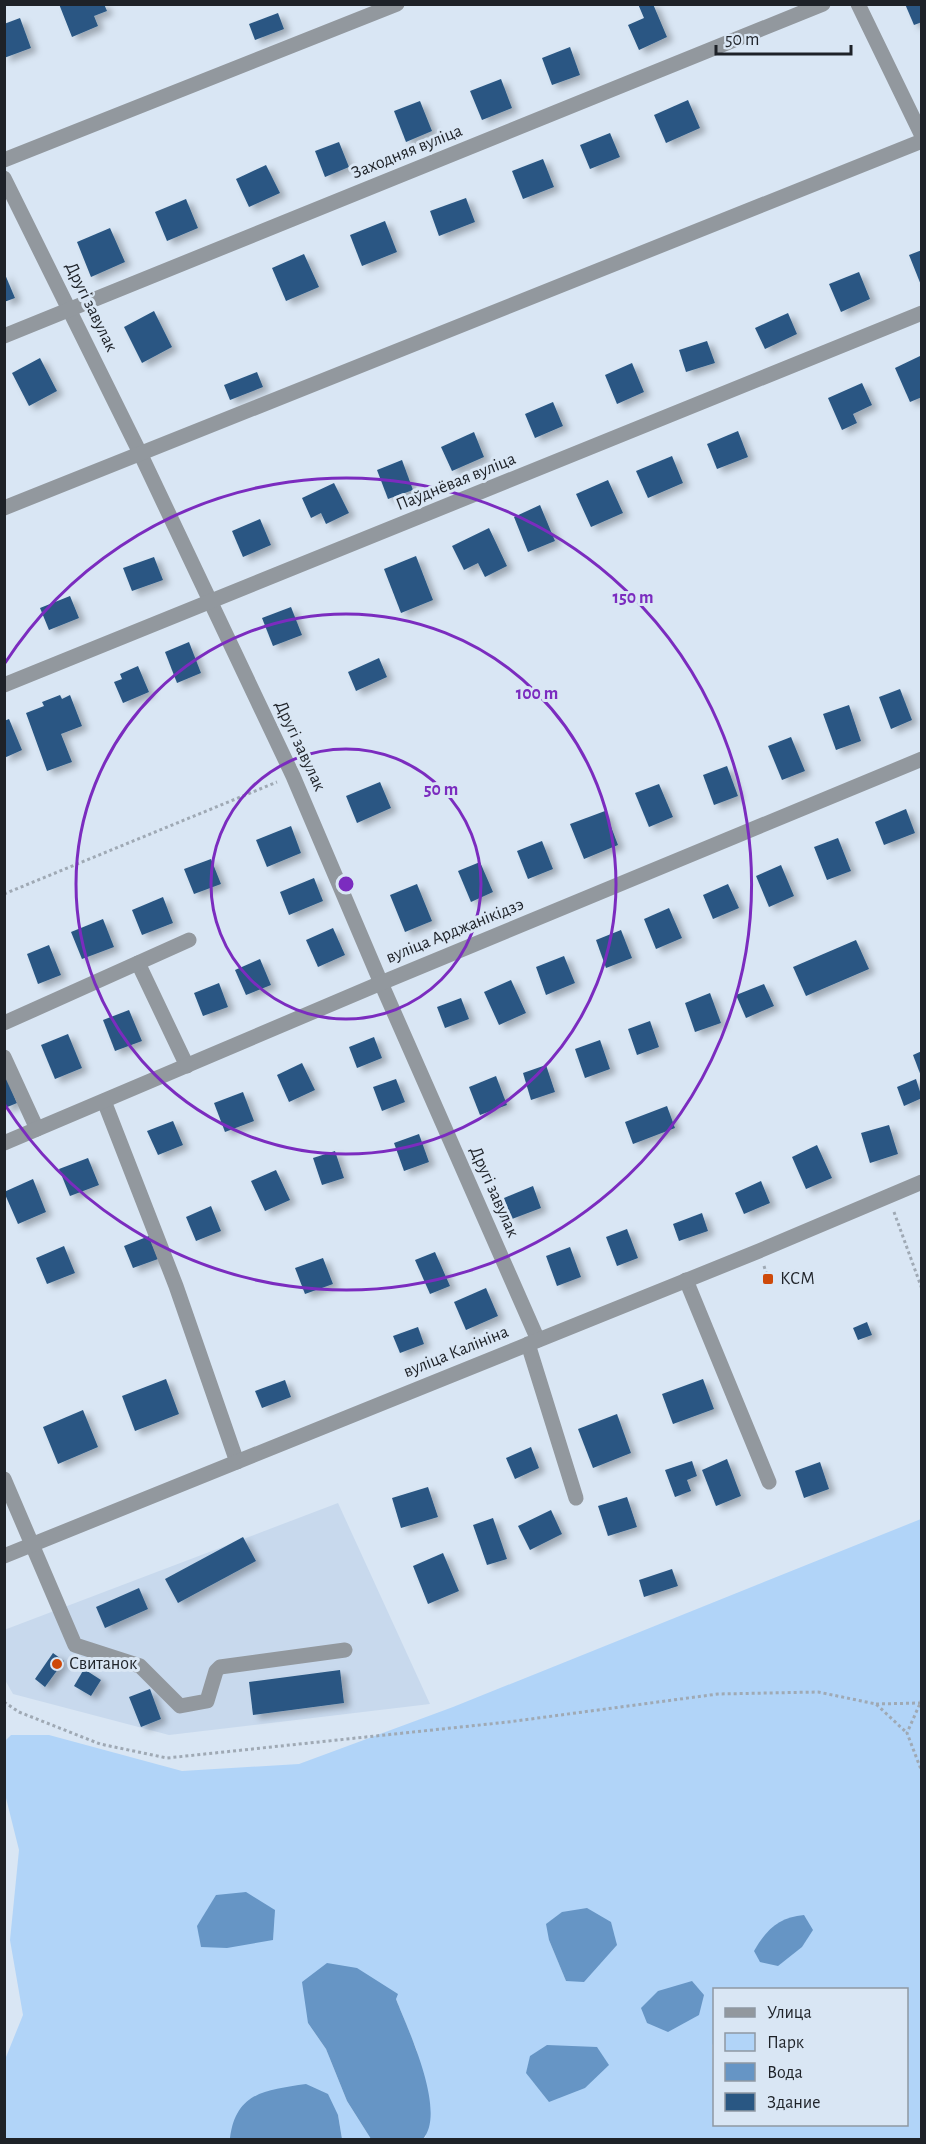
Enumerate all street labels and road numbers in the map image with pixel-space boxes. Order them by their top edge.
street label: Заходняя вуліца [349,122,465,182]
street label: Другі завулак [62,259,121,355]
street label: Паўднёвая вуліца [394,450,518,514]
street label: Другі завулак [271,698,329,795]
street label: вуліца Арджанікідзэ [384,895,527,967]
street label: Другі завулак [466,1144,522,1241]
street label: вуліца Калініна [401,1323,511,1381]

